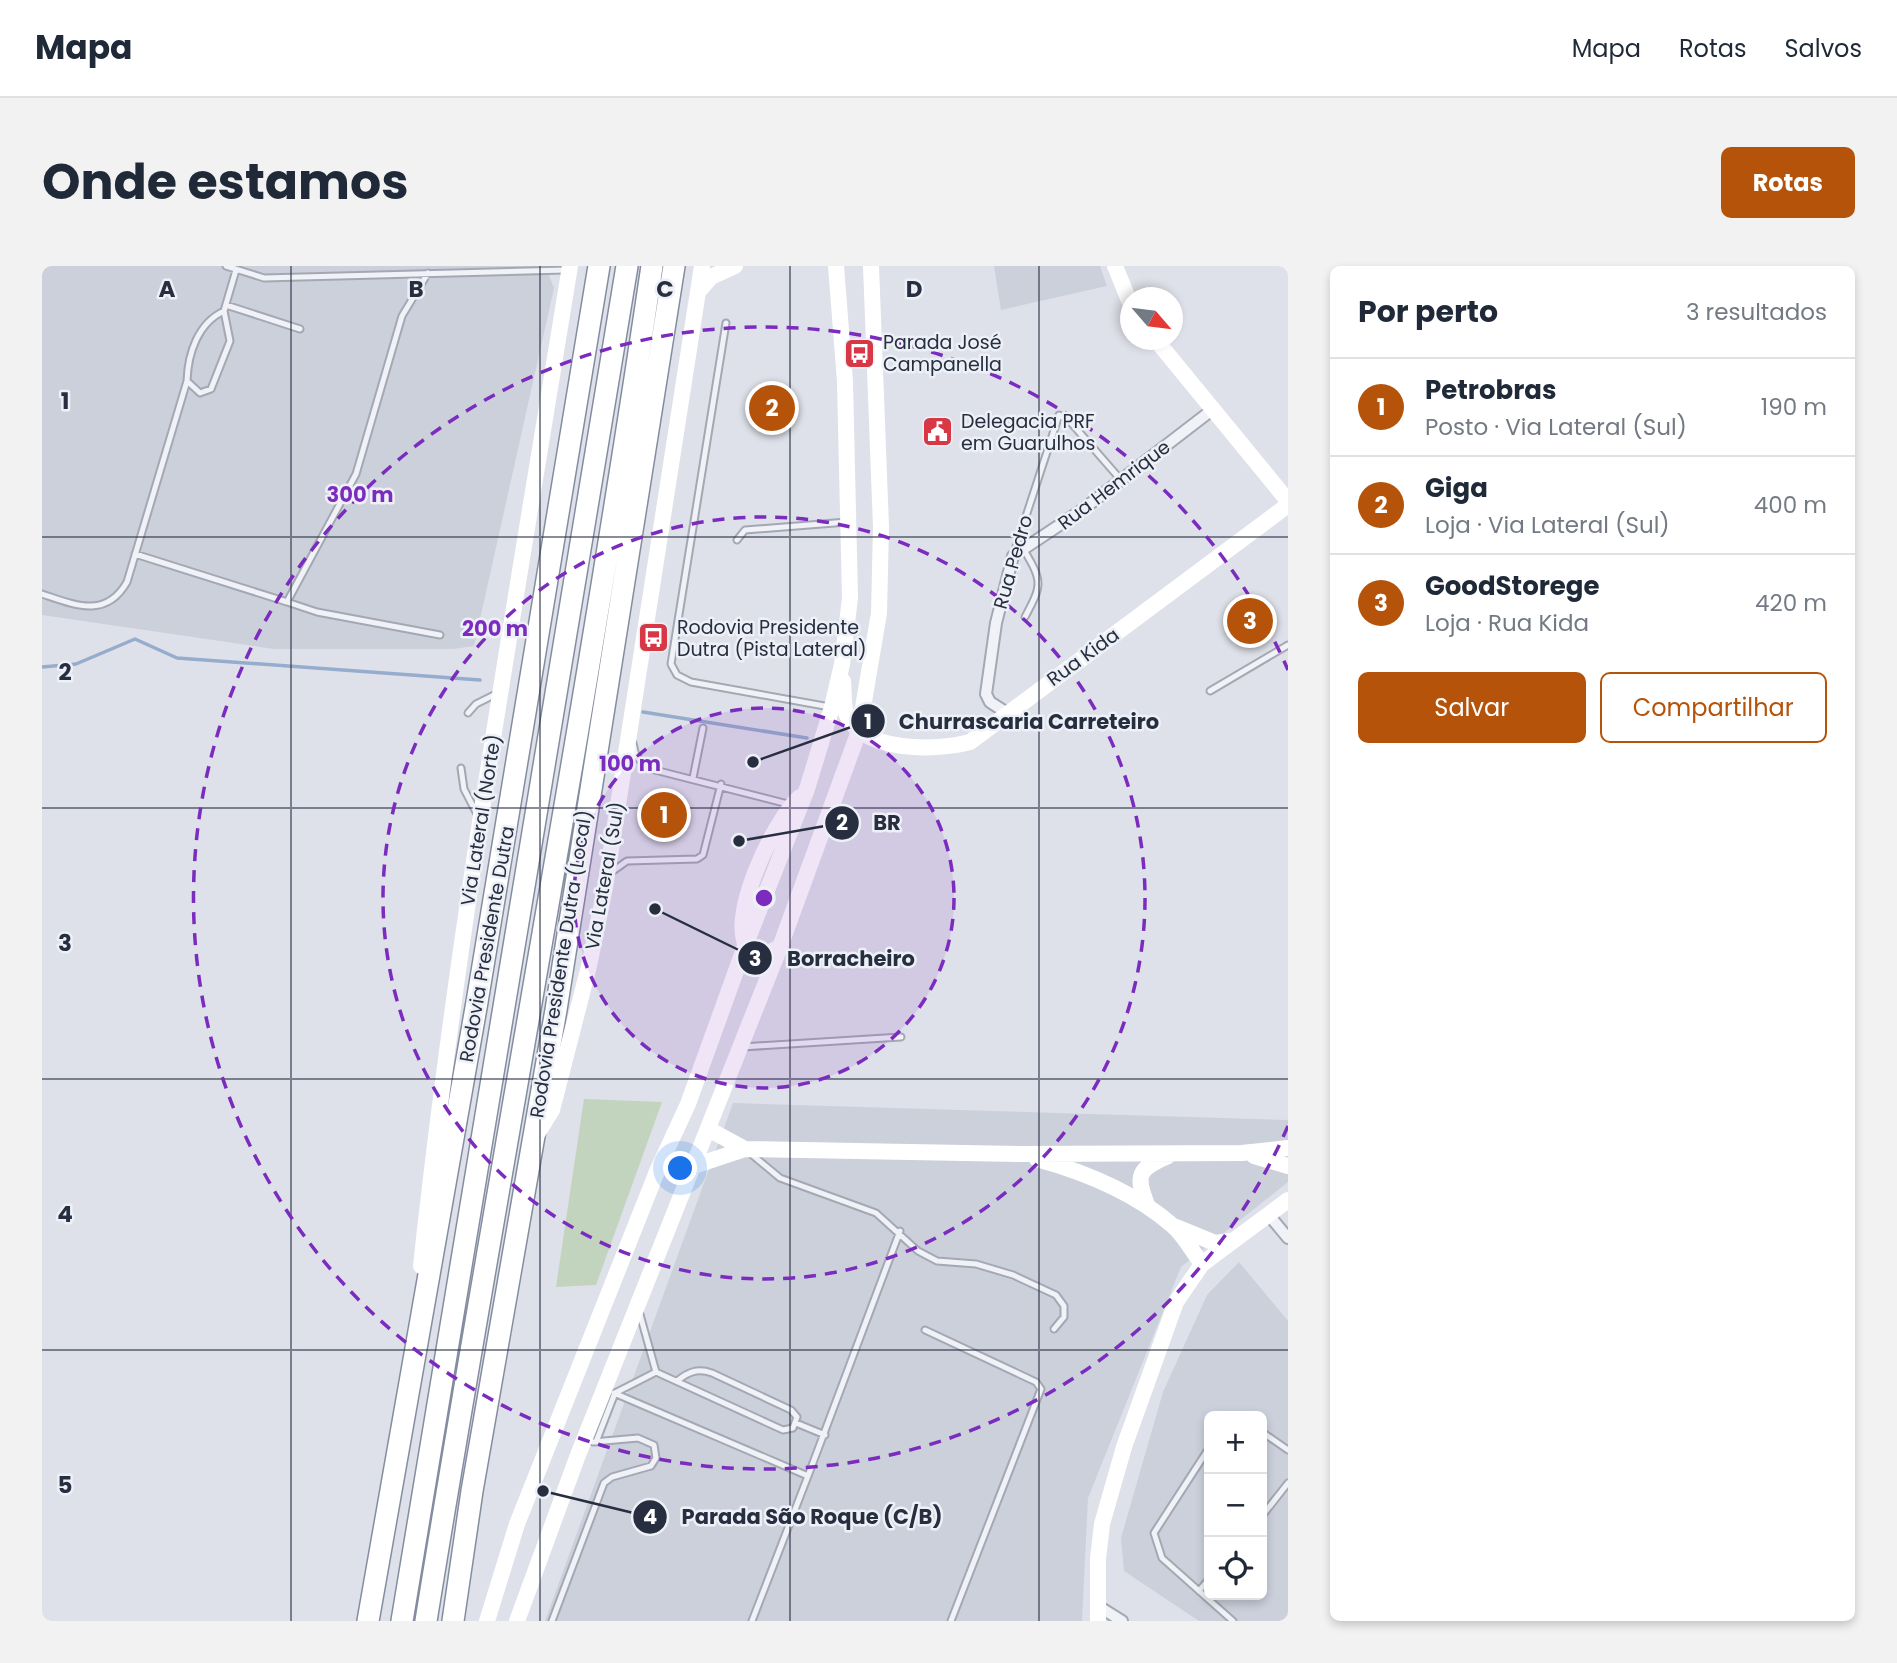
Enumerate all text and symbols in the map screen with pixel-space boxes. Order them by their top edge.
text: Mapa [35,24,133,71]
text: Mapa [1572,32,1641,65]
text: Rotas [1679,32,1746,65]
text: Salvos [1784,32,1862,65]
button: Rotas [1721,147,1855,218]
text: Onde estamos [42,148,409,216]
text: A [159,273,176,305]
text: B [408,273,424,305]
text: C [656,273,674,305]
text: D [906,273,922,305]
north arrow [1120,287,1183,350]
text: Por perto [1358,290,1498,333]
text: 3 resultados [1686,296,1827,328]
place label: Parada José Campanella [883,329,1002,378]
bus stop icon: Parada José Campanella [843,336,877,370]
text: Petrobras [1425,372,1556,408]
pin: 2 [749,382,795,434]
text: 1 [61,385,69,417]
text: 1 [1377,391,1385,423]
text: 190 m [1761,391,1827,423]
place label: Delegacia PRF em Guarulhos [961,408,1095,457]
text: Posto · Via Lateral (Sul) [1425,411,1687,443]
public building icon: Delegacia PRF em Guarulhos [921,415,955,449]
street label: Rua Hemrique [1052,434,1176,536]
text: Giga [1425,470,1488,506]
text: 300 m [327,480,393,509]
text: 2 [1374,489,1388,521]
text: 400 m [1754,489,1827,521]
text: Loja · Via Lateral (Sul) [1425,509,1670,541]
street label: Rua Pedro [987,512,1039,612]
text: GoodStorege [1425,568,1600,604]
text: 3 [1374,587,1388,619]
text: 420 m [1755,587,1827,619]
pin: 3 [1227,595,1273,647]
text: Loja · Rua Kida [1425,607,1589,639]
text: 200 m [462,614,528,643]
place label: Rodovia Presidente Dutra (Pista Lateral) [677,614,867,663]
bus stop icon: Rodovia Presidente Dutra (Pista Lateral) [637,621,671,655]
street label: Rua Kida [1041,622,1125,692]
text: 2 [58,656,72,688]
button: Salvar [1358,672,1586,743]
button: Compartilhar [1600,672,1827,743]
callout: Churrascaria Carreteiro [850,700,1174,742]
text: 1 [864,707,872,736]
text: Churrascaria Carreteiro [899,707,1159,736]
street label: Via Lateral (Norte) [454,732,508,908]
text: 100 m [599,749,661,778]
pin: 1 [641,789,687,841]
street label: Via Lateral (Sul) [579,800,631,952]
callout: BR [824,802,915,844]
street label: Rodovia Presidente Dutra (Local) [523,808,599,1120]
text: 2 [836,808,848,837]
text: BR [873,808,901,837]
street label: Rodovia Presidente Dutra [453,824,521,1064]
centre of rings [752,886,776,910]
text: 3 [58,927,72,959]
callout: Borracheiro [738,937,929,979]
text: 3 [749,944,761,973]
text: Borracheiro [787,944,915,973]
your location [663,1151,697,1185]
text: 4 [57,1198,73,1230]
map controls [1204,1411,1267,1600]
button: + [1204,1411,1267,1474]
text: 5 [58,1469,72,1501]
button: − [1204,1474,1267,1537]
callout: Parada São Roque (C/B) [633,1496,957,1538]
text: 4 [643,1502,657,1531]
text: Parada São Roque (C/B) [682,1502,942,1531]
button: locate [1204,1537,1267,1600]

